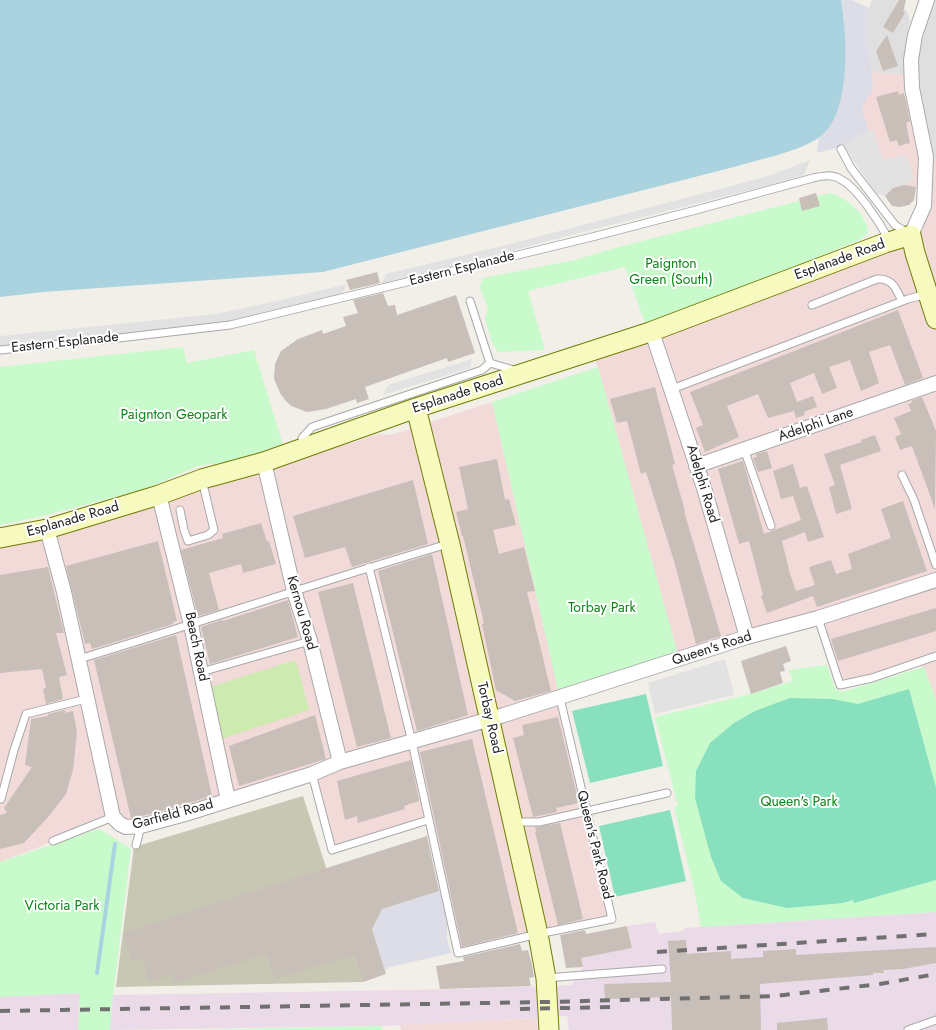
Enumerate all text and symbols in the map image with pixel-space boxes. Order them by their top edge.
street label: Esplanade Road [793,236,887,284]
street label: Eastern Esplanade [408,248,516,290]
park label: Paignton Green (South) [629,257,713,290]
street label: Eastern Esplanade [11,329,119,357]
street label: Esplanade Road [410,372,506,418]
street label: Adelphi Lane [776,404,856,446]
park label: Paignton Geopark [121,408,227,424]
street label: Adelphi Road [682,443,722,525]
street label: Esplanade Road [25,499,121,541]
street label: Kernou Road [282,574,320,652]
park label: Torbay Park [568,601,636,617]
street label: Beach Road [180,611,212,683]
street label: Queen's Road [670,628,754,670]
street label: Torbay Road [473,681,505,755]
street label: Queen's Park Road [572,789,616,901]
park label: Queen's Park [760,795,838,811]
street label: Garfield Road [131,796,215,834]
park label: Victoria Park [25,899,99,915]

